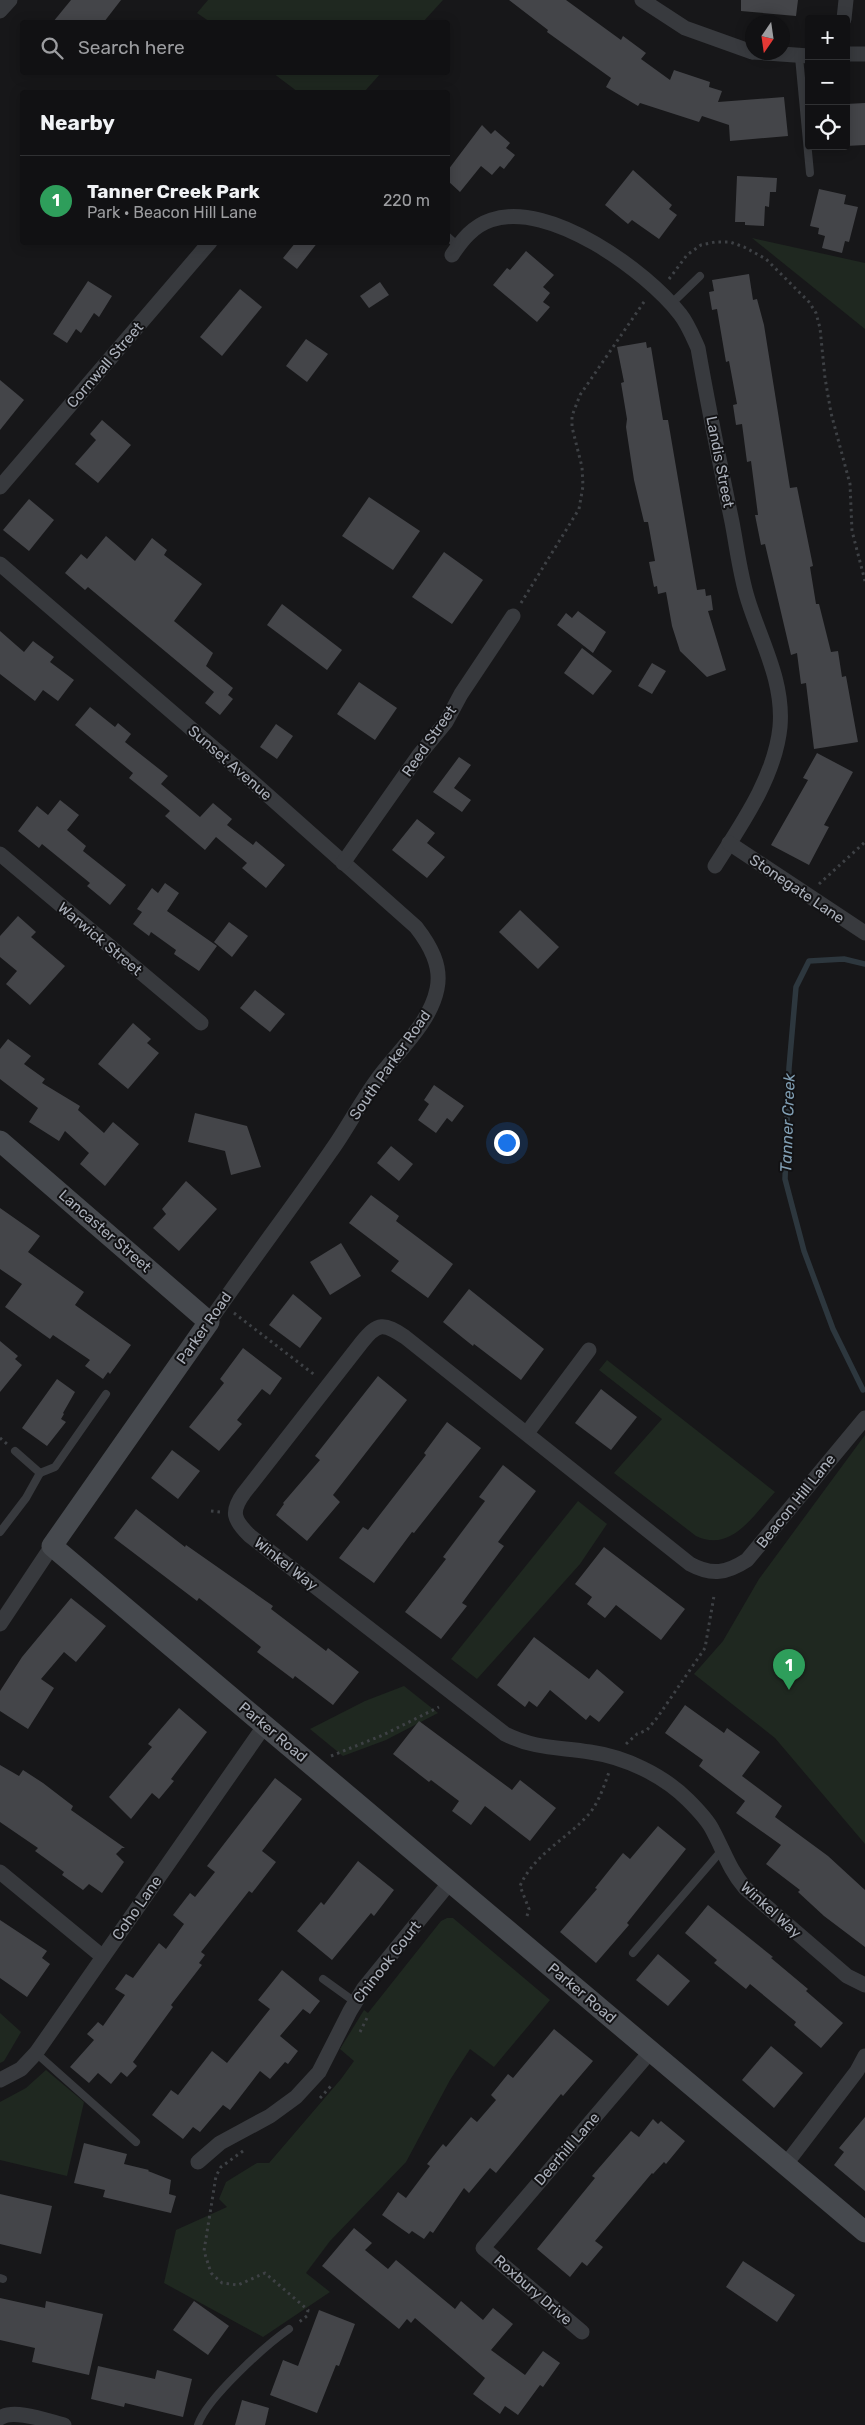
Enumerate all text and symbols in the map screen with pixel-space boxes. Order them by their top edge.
north arrow [745,15,790,60]
map controls [805,15,850,150]
button: + [805,15,850,60]
search box [20,20,450,75]
icon: search [38,34,66,62]
text: Search here [78,36,185,59]
button: − [805,60,850,105]
button: locate [805,105,850,150]
text: Nearby [40,110,115,135]
text: Tanner Creek Park [87,180,260,203]
text: 1 [52,191,60,210]
text: 220 m [383,191,430,210]
text: Park · Beacon Hill Lane [87,203,257,222]
street label: Cornwall Street [63,318,147,412]
street label: Landis Street [702,415,738,510]
street label: Reed Street [398,702,460,780]
street label: Sunset Avenue [184,722,276,804]
street label: Stonegate Lane [746,851,848,927]
street label: Warwick Street [54,899,146,979]
street label: South Parker Road [345,1007,435,1123]
water label: Tanner Creek [776,1072,799,1173]
your location [494,1130,520,1156]
street label: Lancaster Street [55,1186,155,1276]
street label: Parker Road [173,1289,235,1367]
street label: Beacon Hill Lane [753,1450,839,1552]
street label: Winkel Way [251,1534,321,1594]
pin: 1 [773,1649,805,1690]
street label: Parker Road [235,1698,311,1766]
street label: Coho Lane [108,1872,166,1944]
street label: Winkel Way [737,1878,805,1942]
street label: Chinook Court [349,1917,425,2007]
street label: Parker Road [544,1959,620,2027]
street label: Deerhill Lane [530,2109,604,2189]
street label: Roxbury Drive [490,2251,576,2329]

